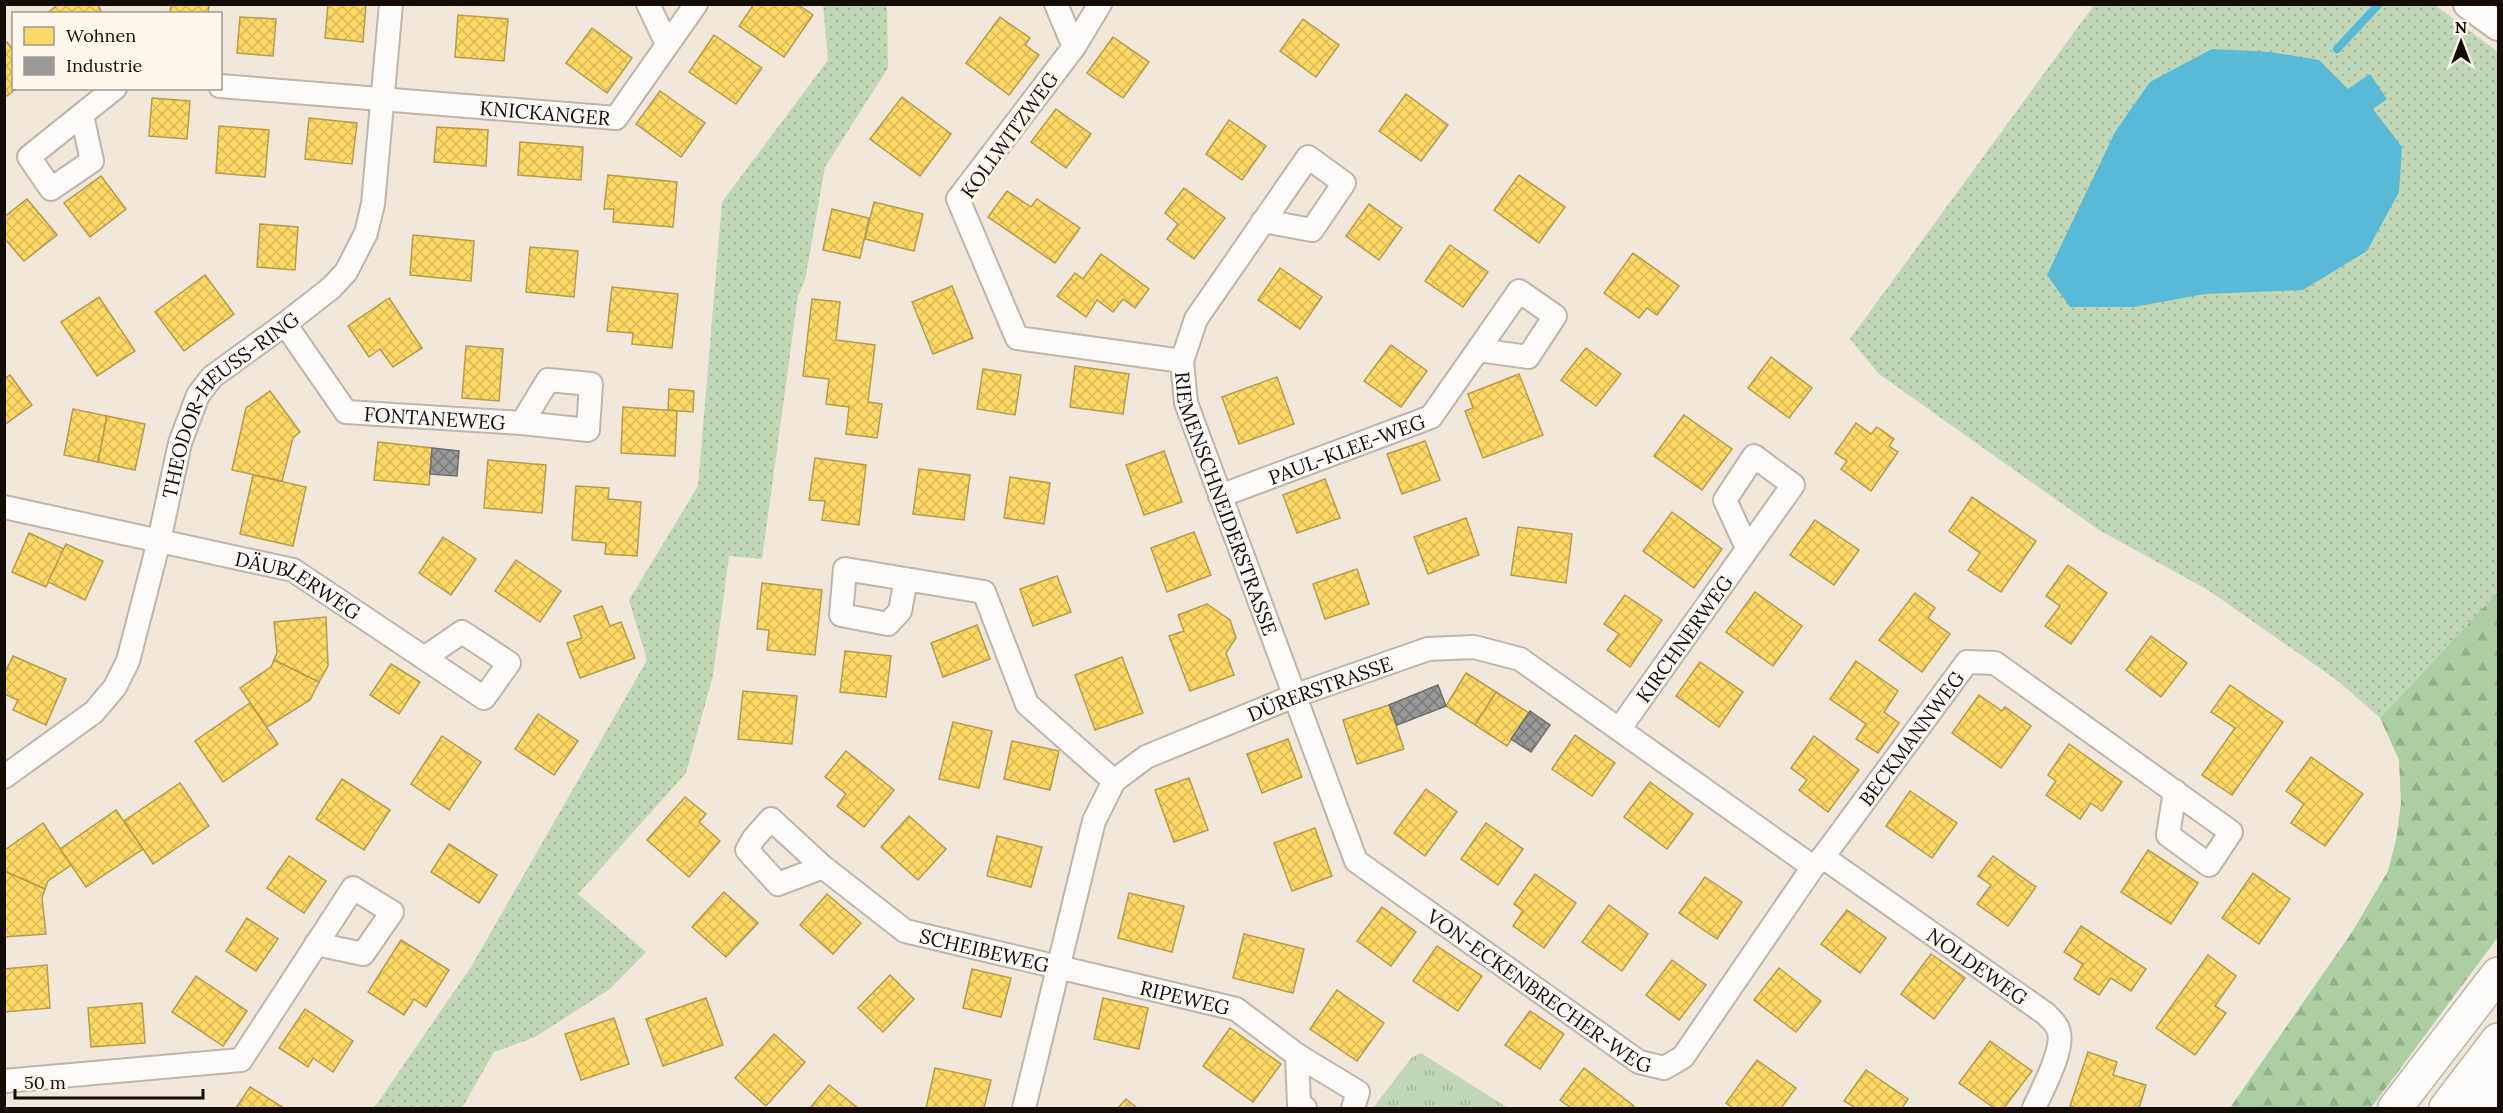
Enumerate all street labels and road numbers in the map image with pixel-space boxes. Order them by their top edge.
street label: KOLLWITZWEG [955,67,1063,203]
street label: KNICKANGER [479,95,612,130]
street label: THEODOR-HEUSS-RING [156,306,304,500]
street label: RIEMENSCHNEIDERSTRASSE [1171,370,1284,639]
street label: FONTANEWEG [363,401,506,434]
street label: PAUL-KLEE-WEG [1265,408,1428,489]
street label: DÄUBLERWEG [233,545,366,624]
street label: KIRCHNERWEG [1630,570,1738,707]
street label: DÜRERSTRASSE [1243,650,1396,726]
street label: BECKMANNWEG [1853,666,1969,810]
street label: VON-ECKENBRECHER-WEG [1422,902,1654,1077]
street label: SCHEIBEWEG [917,922,1052,977]
street label: NOLDEWEG [1922,922,2033,1010]
street label: RIPEWEG [1138,974,1232,1020]

